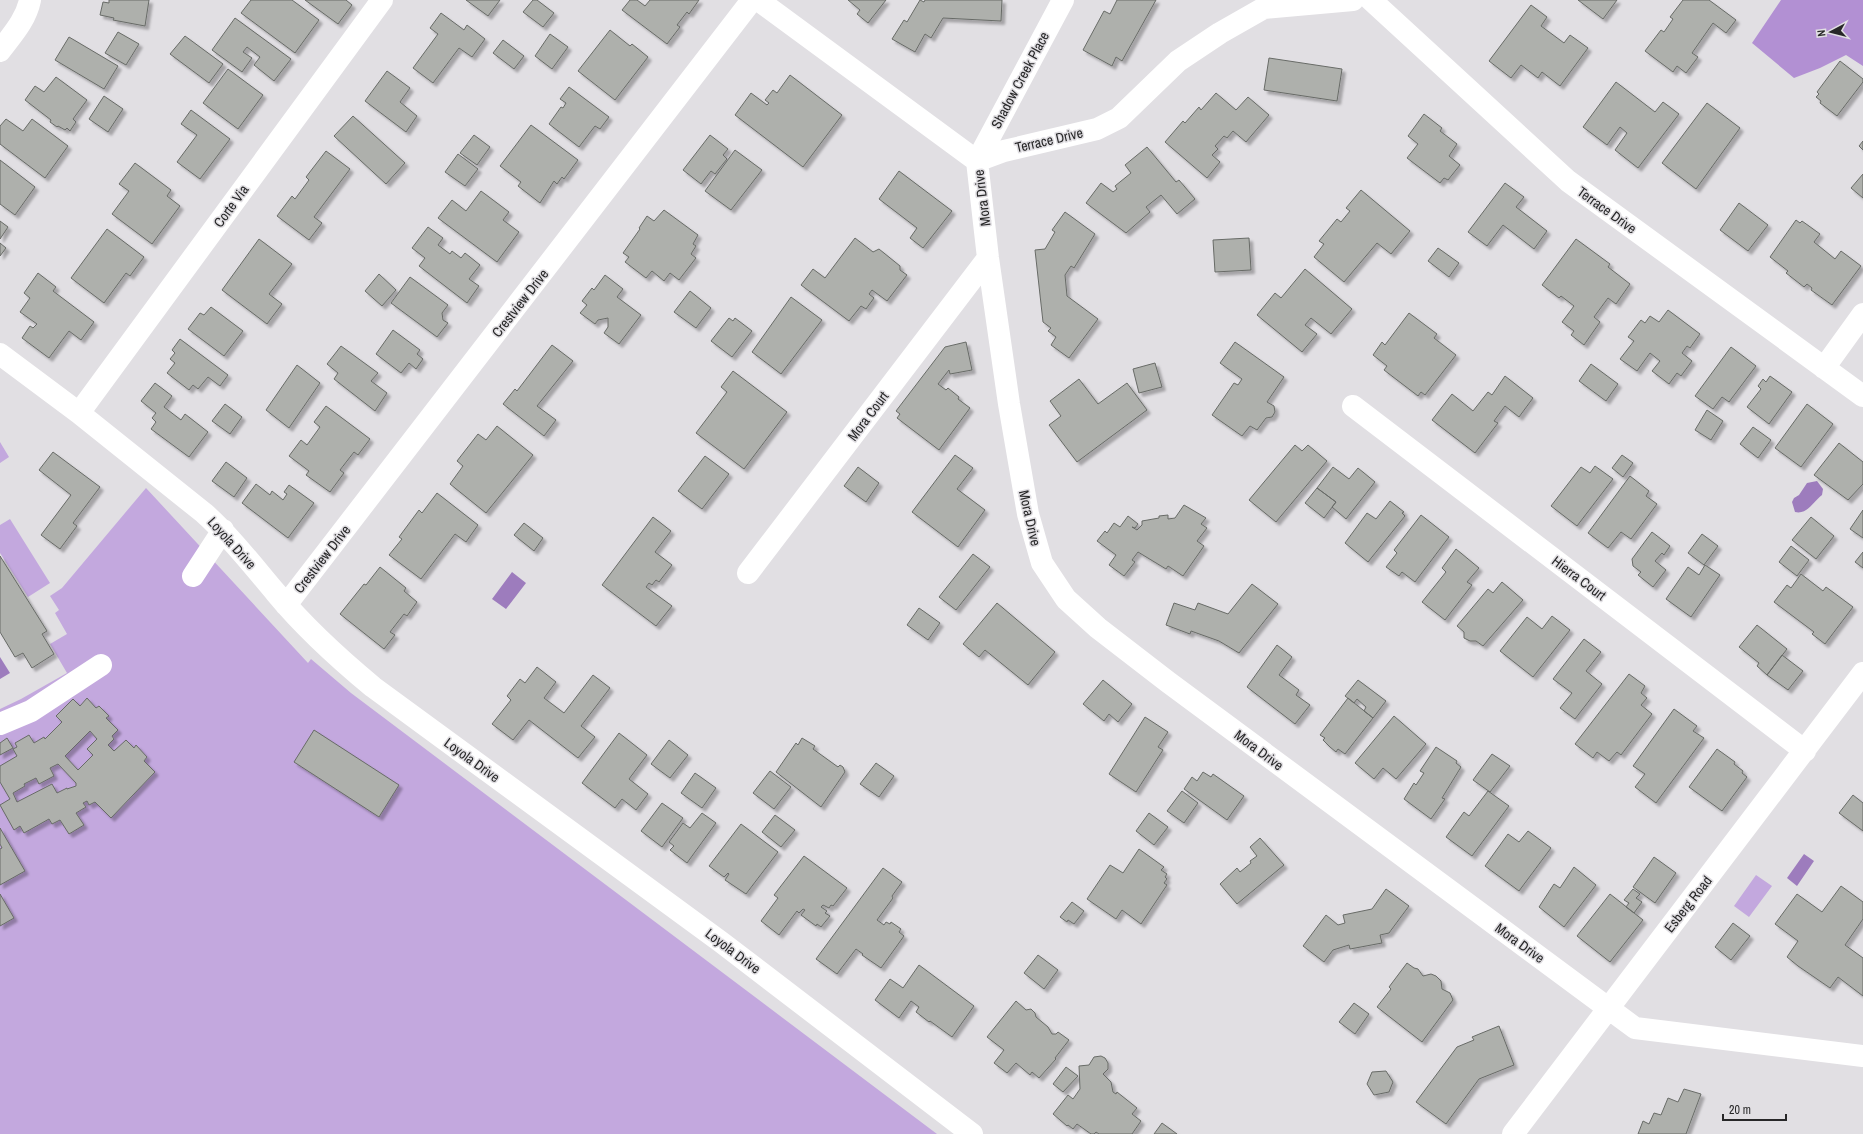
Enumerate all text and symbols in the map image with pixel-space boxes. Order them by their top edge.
north arrow [1811,12,1851,52]
street label: Shadow Creek Place [987,28,1053,132]
text: N [1814,29,1828,37]
street label: Terrace Drive [1013,123,1085,157]
street label: Mora Drive [970,169,994,227]
street label: Corte Via [210,181,253,231]
street label: Terrace Drive [1574,182,1640,238]
street label: Crestview Drive [488,265,552,341]
street label: Mora Court [844,388,892,444]
street label: Mora Drive [1015,488,1045,548]
street label: Loyola Drive [204,513,260,573]
street label: Crestview Drive [290,521,354,597]
street label: Hierra Court [1548,552,1610,604]
street label: Mora Drive [1231,726,1287,774]
street label: Loyola Drive [441,734,503,786]
street label: Esberg Road [1660,872,1716,936]
street label: Mora Drive [1492,919,1548,967]
street label: Loyola Drive [702,924,764,978]
scale bar [1723,1096,1786,1122]
text: 20 m [1729,1102,1751,1118]

